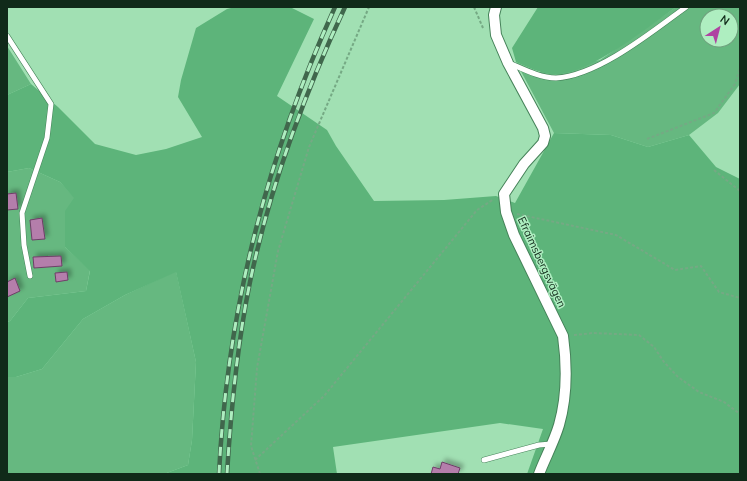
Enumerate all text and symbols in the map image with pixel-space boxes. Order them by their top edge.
north arrow [699,8,739,48]
text: N [717,12,732,28]
street label: Efraimsbergsvägen [515,214,569,310]

